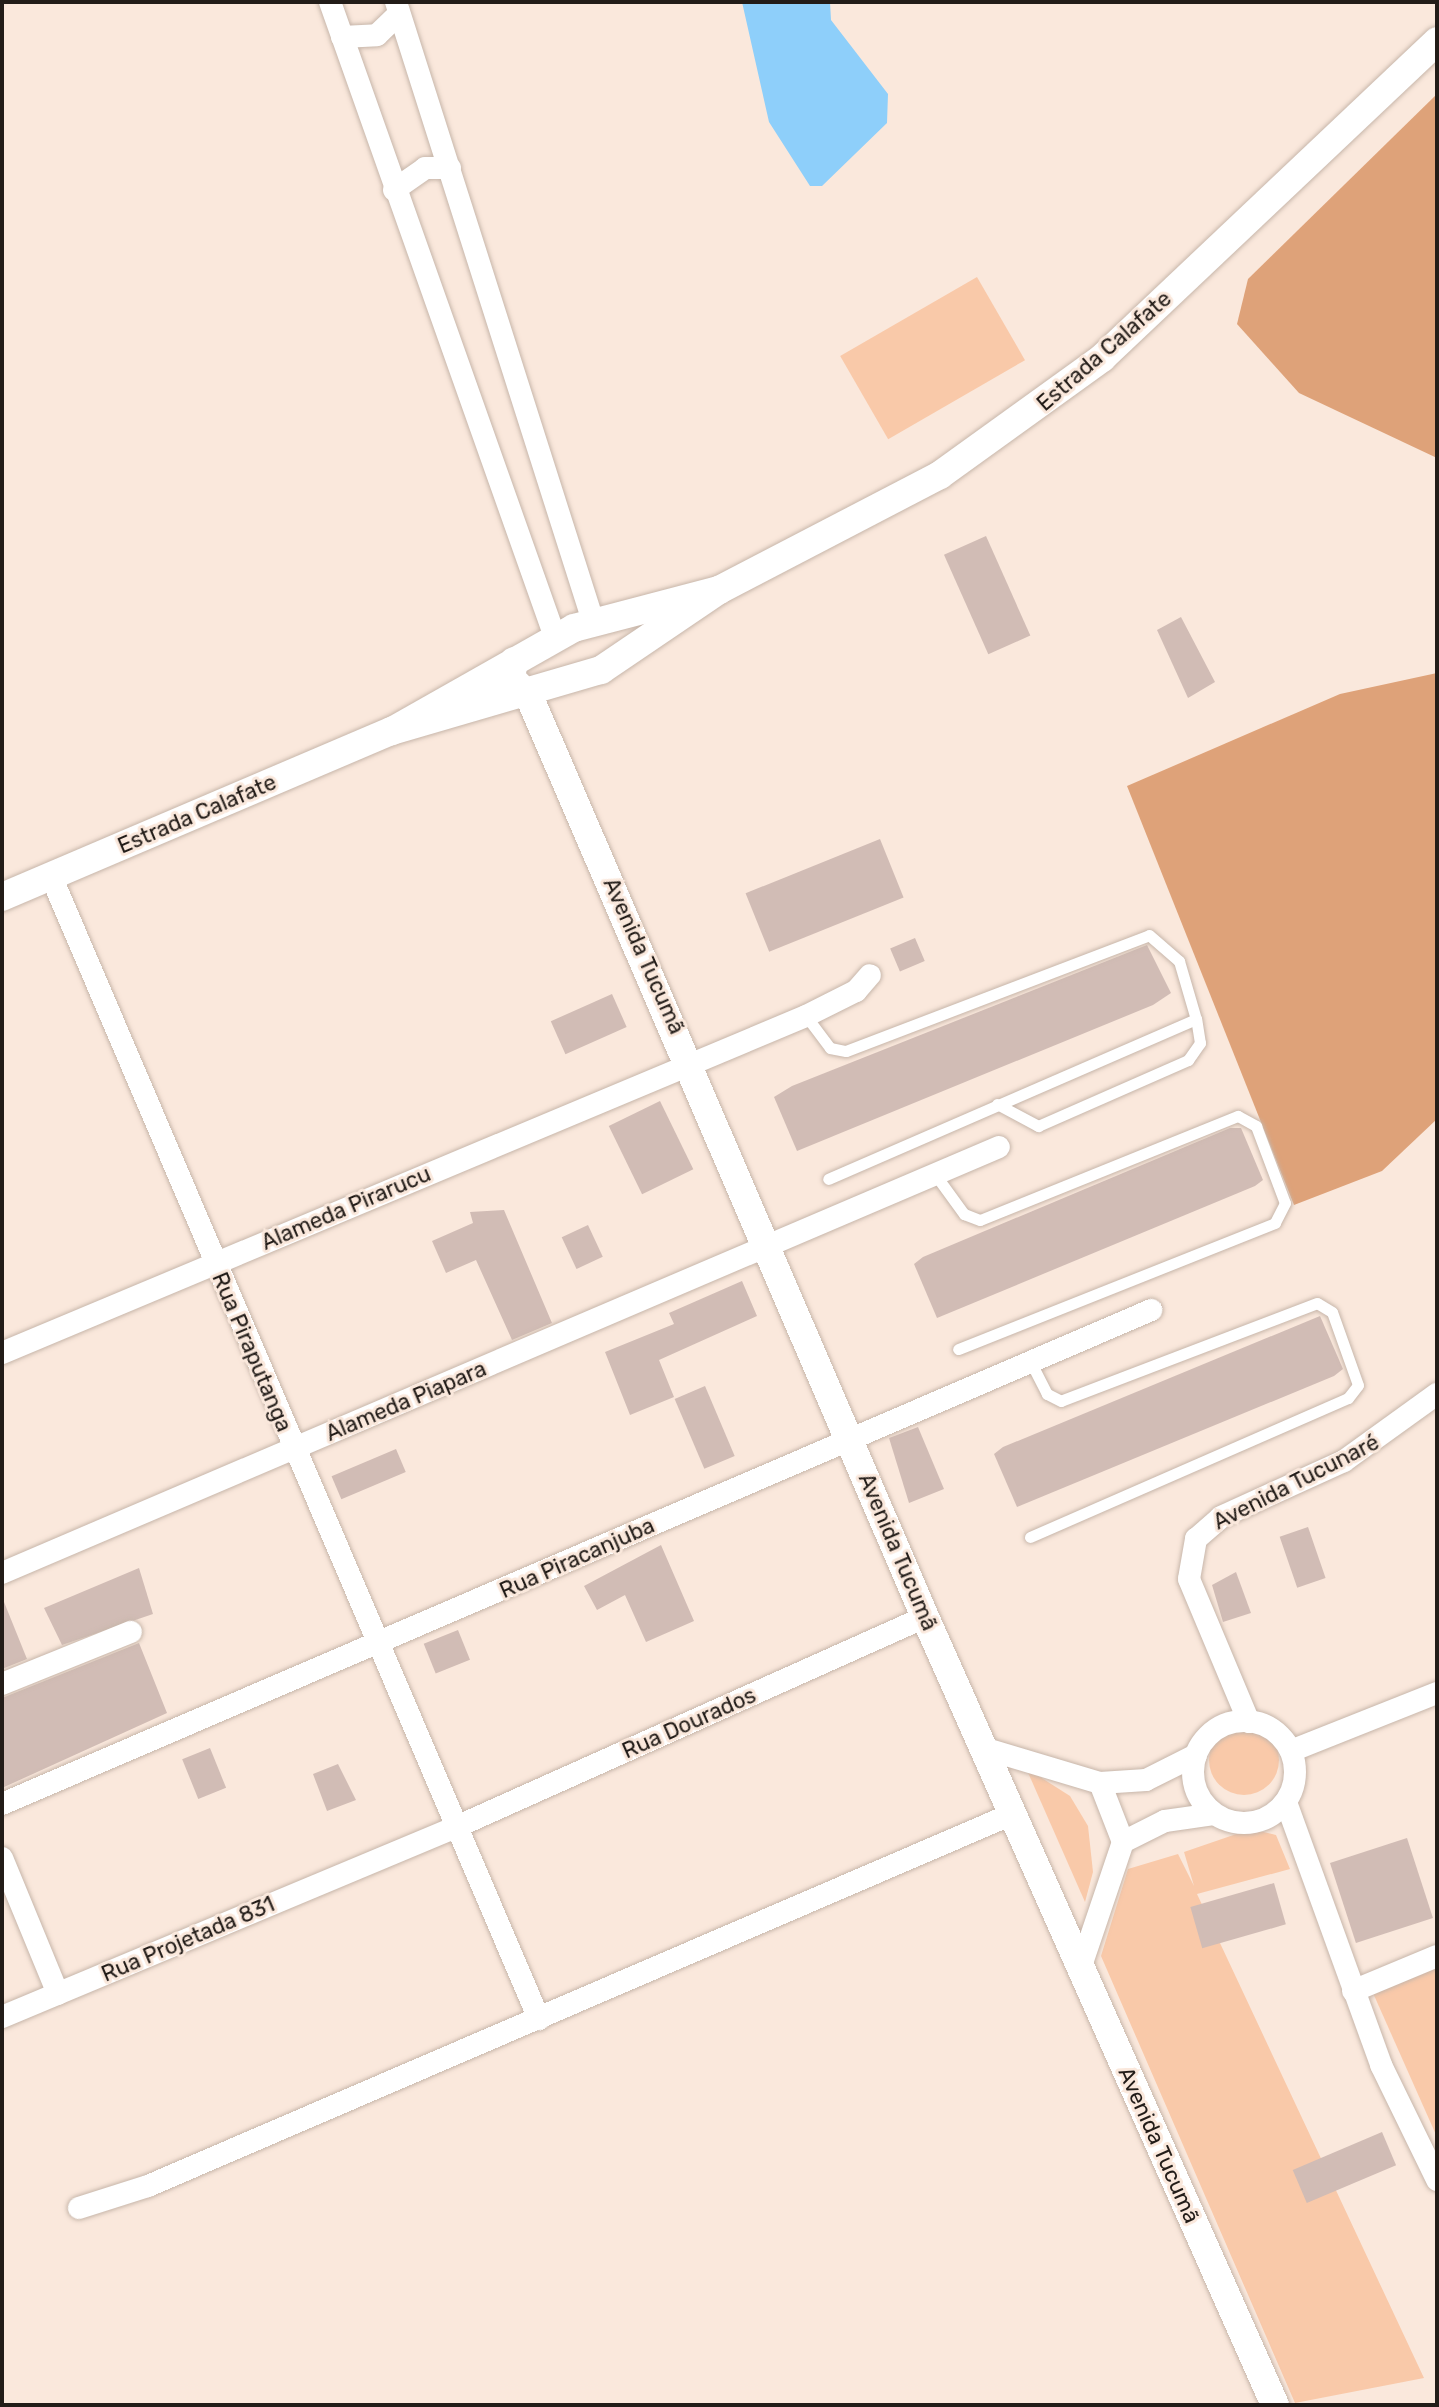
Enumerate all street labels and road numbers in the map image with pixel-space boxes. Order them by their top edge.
street label: Estrada Calafate [1031,285,1177,417]
street label: Estrada Calafate [114,769,280,859]
street label: Avenida Tucumã [598,874,690,1038]
street label: Alameda Pirarucu [257,1160,435,1256]
street label: Rua Piraputanga [207,1268,297,1436]
street label: Alameda Piapara [322,1355,490,1447]
street label: Avenida Tucunaré [1208,1429,1384,1535]
street label: Avenida Tucumã [853,1469,943,1635]
street label: Rua Piracanjuba [496,1512,658,1604]
street label: Rua Dourados [618,1682,760,1764]
street label: Rua Projetada 831 [97,1891,279,1987]
street label: Avenida Tucumã [1113,2063,1205,2227]

